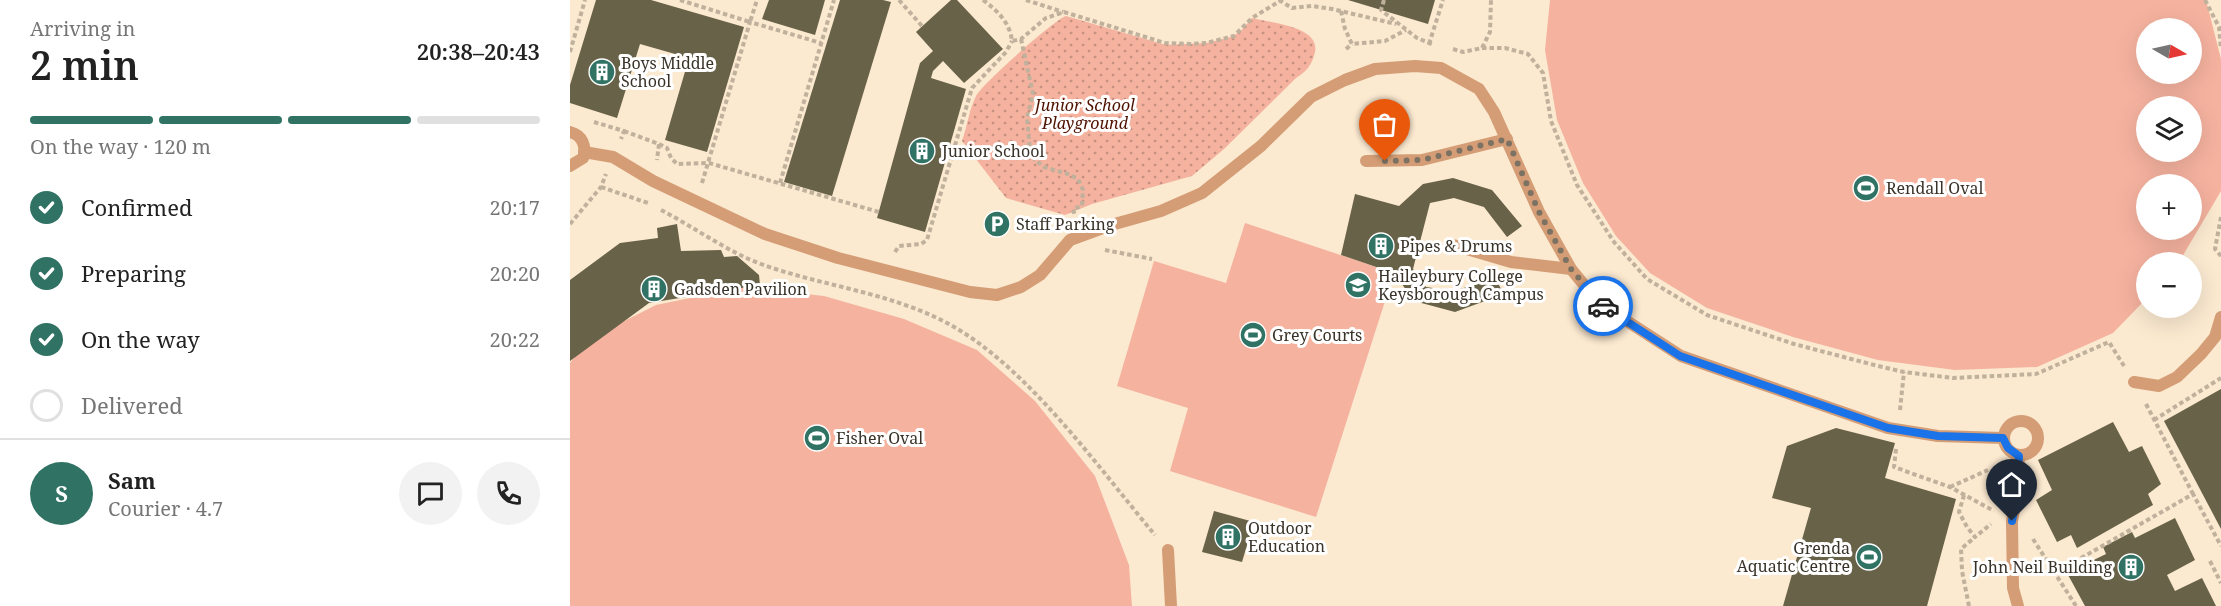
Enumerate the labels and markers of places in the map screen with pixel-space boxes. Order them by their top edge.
place label: Boys Middle School [621,52,714,92]
building icon: Boys Middle School [587,57,617,87]
pin [1359,99,1410,161]
building icon: Junior School [907,136,937,166]
place label: Junior School [941,140,1044,162]
sports icon: Rendall Oval [1851,173,1881,203]
place label: Rendall Oval [1886,177,1983,199]
parking icon: Staff Parking [982,209,1012,239]
place label: Staff Parking [1016,213,1115,235]
building icon: Pipes & Drums [1366,231,1396,261]
place label: Pipes & Drums [1400,235,1512,257]
place label: Haileybury College Keysborough Campus [1378,265,1544,305]
school or university icon: Haileybury College Keysborough Campus [1343,270,1373,300]
building icon: Gadsden Pavilion [639,274,669,304]
place label: Gadsden Pavilion [674,278,807,300]
sports icon: Grey Courts [1238,320,1268,350]
place label: Grey Courts [1272,324,1362,346]
sports icon: Fisher Oval [802,423,832,453]
place label: Fisher Oval [836,427,923,449]
pin [1986,459,2037,521]
place label: Outdoor Education [1248,517,1325,557]
building icon: Outdoor Education [1213,522,1243,552]
place label: Grenda Aquatic Centre [1737,537,1850,577]
sports icon: Grenda Aquatic Centre [1854,542,1884,572]
building icon: John Neil Building [2116,552,2146,582]
place label: John Neil Building [1972,556,2112,578]

